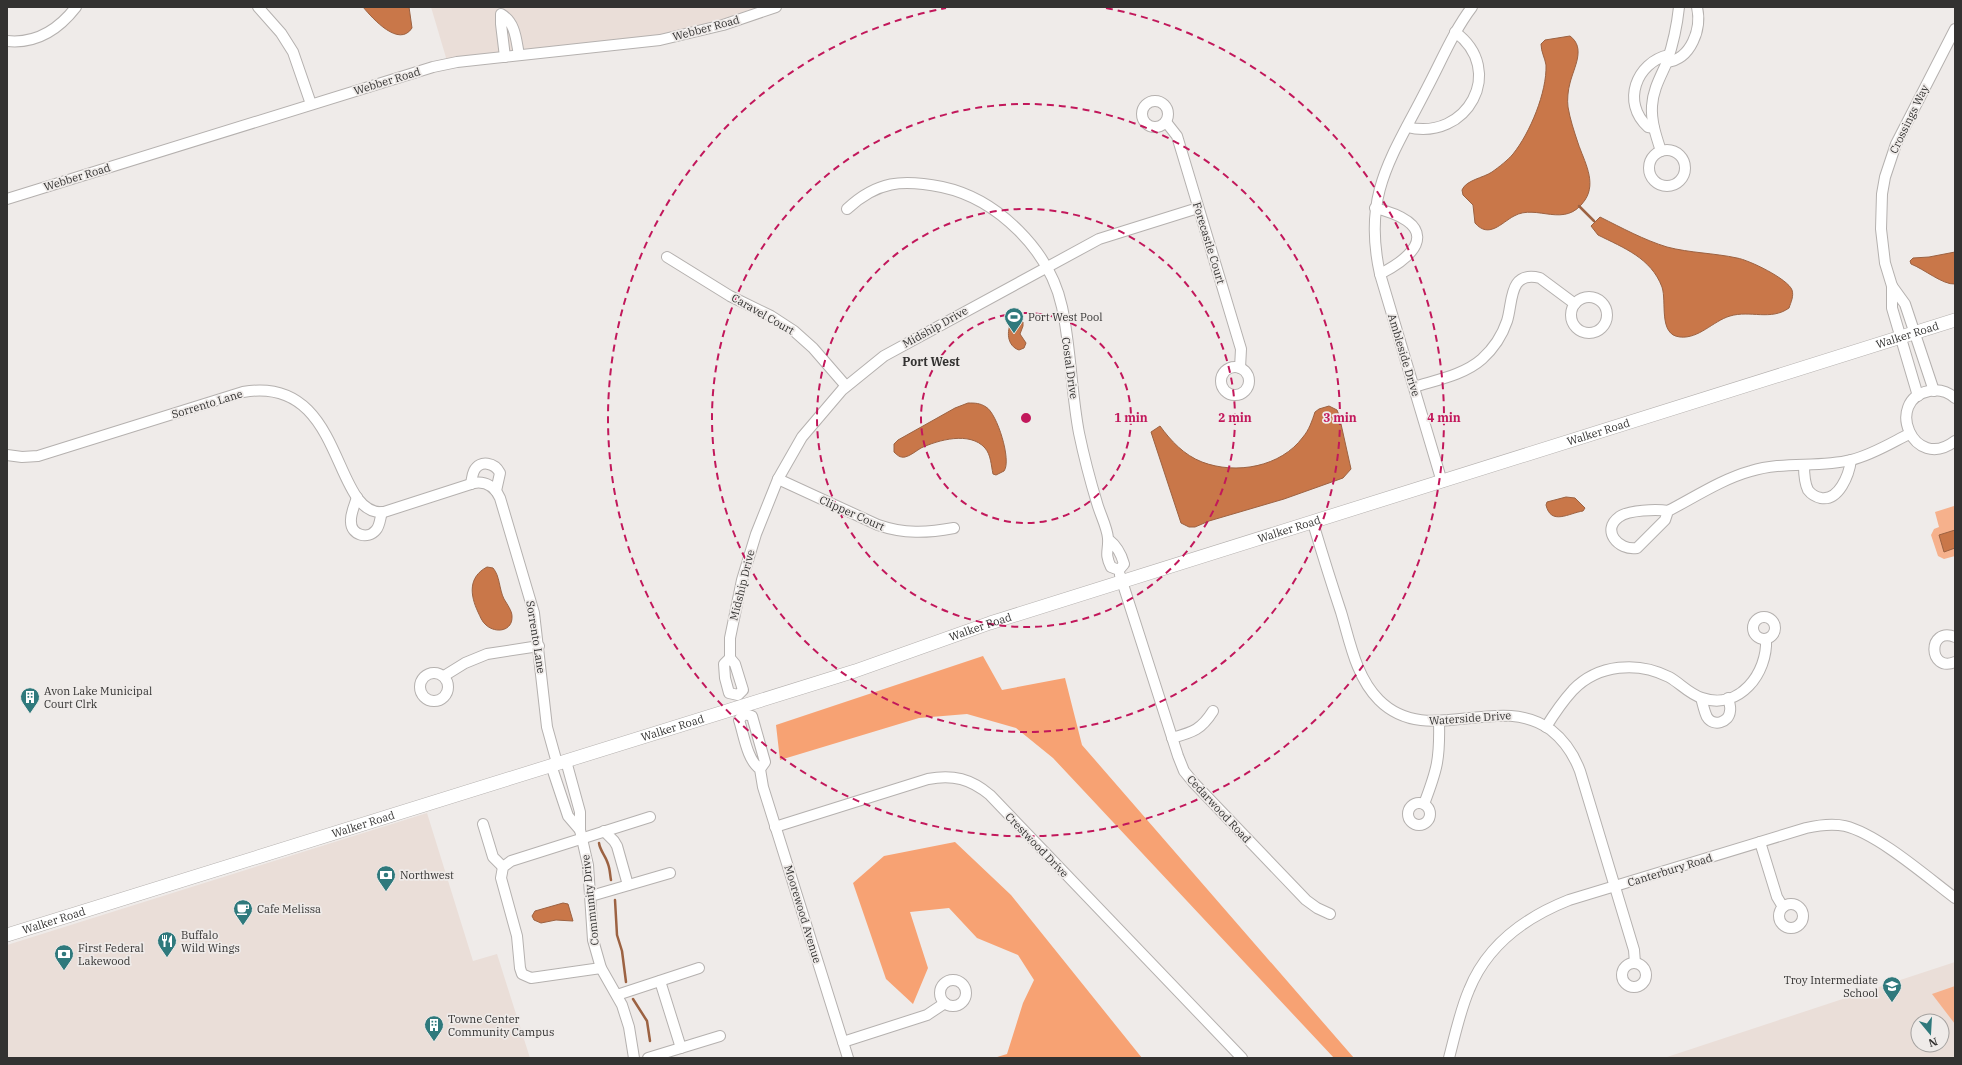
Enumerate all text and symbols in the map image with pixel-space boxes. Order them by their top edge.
street label: Webber Road [671,12,741,44]
street label: Webber Road [352,64,422,98]
street label: Crossings Way [1886,82,1932,156]
street label: Webber Road [42,160,112,194]
street label: Forecastle Court [1190,200,1228,286]
street label: Caravel Court [729,290,797,338]
street label: Midship Drive [900,303,970,351]
sports icon: Port West Pool [1003,306,1025,334]
place label: Port West Pool [1028,310,1103,324]
street label: Ambleside Drive [1385,312,1423,398]
street label: Walker Road [1874,318,1941,351]
street label: Costal Drive [1059,336,1081,400]
district label: Port West [902,354,960,369]
street label: Sorrento Lane [170,387,244,421]
text: 1 min [1114,410,1148,425]
text: 2 min [1218,410,1252,425]
text: 3 min [1323,410,1357,425]
text: 4 min [1427,410,1461,425]
centre of rings [1019,411,1033,425]
street label: Walker Road [1565,415,1632,448]
street label: Clipper Court [817,492,887,534]
street label: Walker Road [1256,513,1323,546]
street label: Midship Drive [726,548,758,622]
street label: Sorrento Lane [523,600,549,674]
street label: Walker Road [947,610,1014,644]
place label: Avon Lake Municipal Court Clrk [44,684,152,711]
building icon: Avon Lake Municipal Court Clrk [19,686,41,714]
street label: Waterside Drive [1428,708,1512,728]
street label: Walker Road [639,711,706,744]
street label: Cedarwood Road [1184,772,1254,846]
street label: Walker Road [330,808,397,841]
street label: Crestwood Drive [1002,810,1072,881]
street label: Canterbury Road [1626,850,1714,890]
street label: Community Drive [578,854,602,946]
street label: Moorewood Avenue [781,863,825,965]
bank icon: Northwest [375,864,397,892]
place label: Northwest [400,868,454,882]
cafe icon: Cafe Melissa [232,898,254,926]
place label: Cafe Melissa [257,902,321,916]
street label: Walker Road [21,904,87,937]
place label: Buffalo Wild Wings [181,928,240,955]
restaurant icon: Buffalo Wild Wings [156,930,178,958]
place label: First Federal Lakewood [78,941,144,968]
bank icon: First Federal Lakewood [53,943,75,971]
place label: Troy Intermediate School [1784,973,1878,1000]
school or university icon: Troy Intermediate School [1881,975,1903,1003]
place label: Towne Center Community Campus [448,1012,554,1039]
north arrow [1910,1013,1950,1053]
building icon: Towne Center Community Campus [423,1014,445,1042]
text: N [1927,1035,1939,1051]

